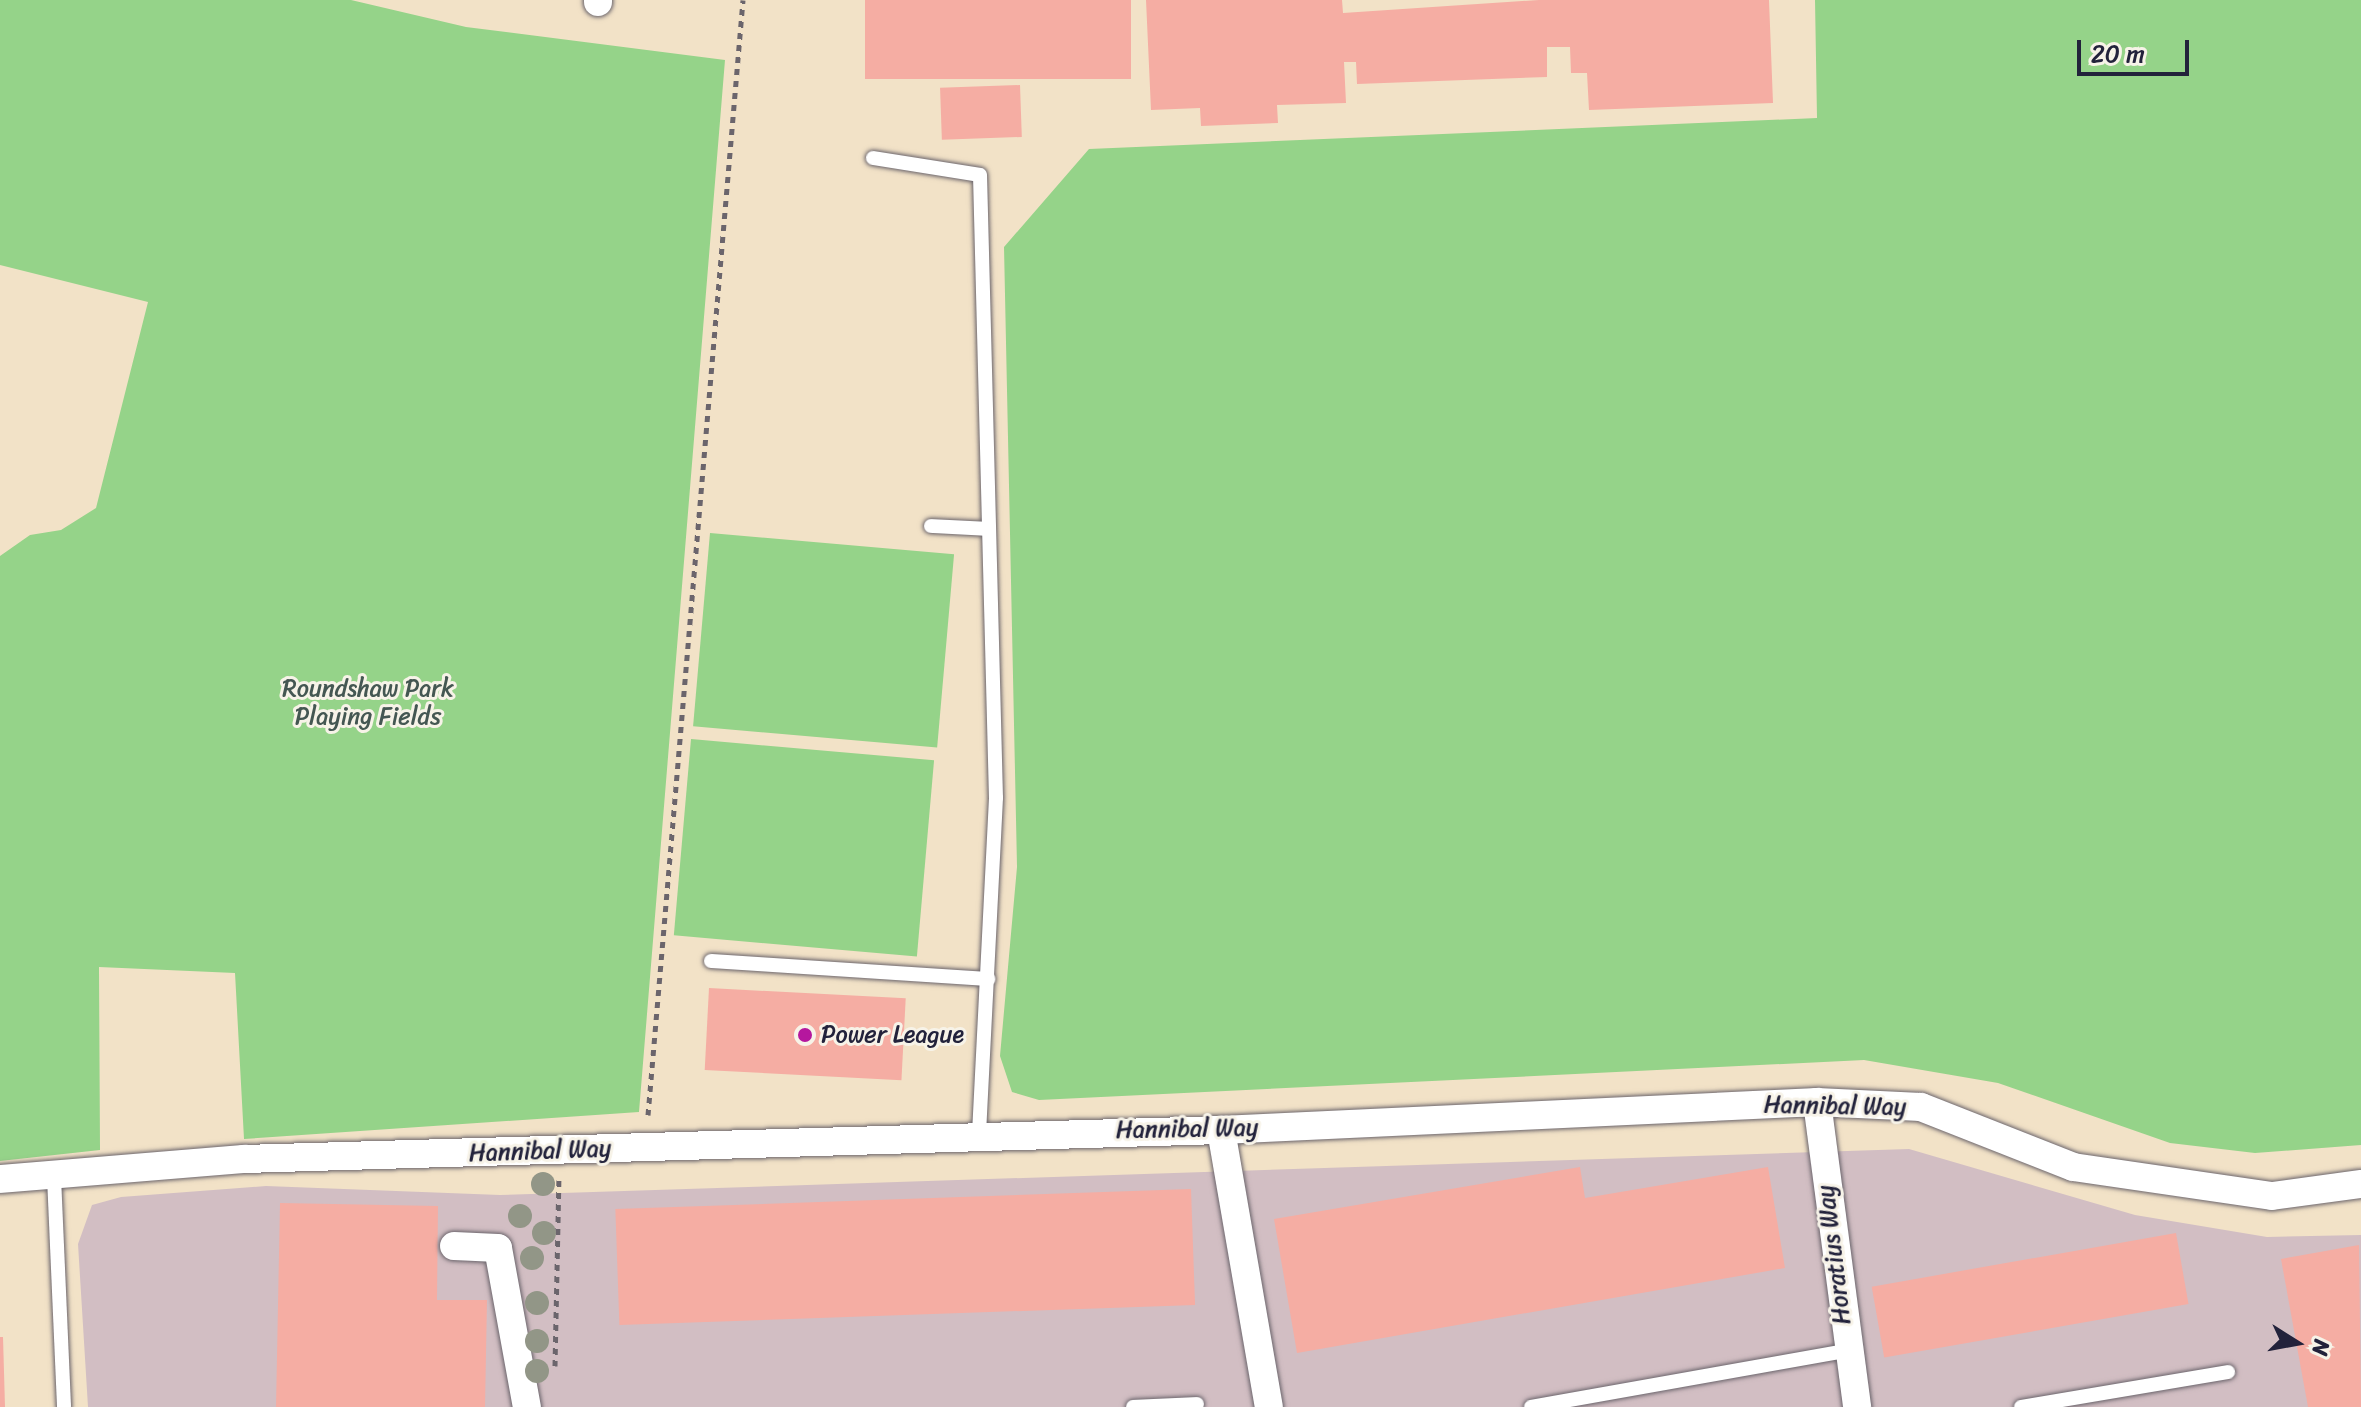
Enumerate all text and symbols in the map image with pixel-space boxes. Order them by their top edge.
scale bar [2081,24,2193,74]
text: 20 m [2091,33,2145,75]
park label: Roundshaw Park Playing Fields [282,675,454,731]
place label: Power League [821,1021,966,1049]
marker: Power League [796,1026,814,1044]
street label: Hannibal Way [1764,1090,1906,1122]
street label: Hannibal Way [1116,1113,1258,1145]
street label: Hannibal Way [468,1134,612,1168]
street label: Horatius Way [1811,1184,1857,1326]
north arrow [2257,1303,2337,1383]
text: N [2300,1336,2342,1359]

